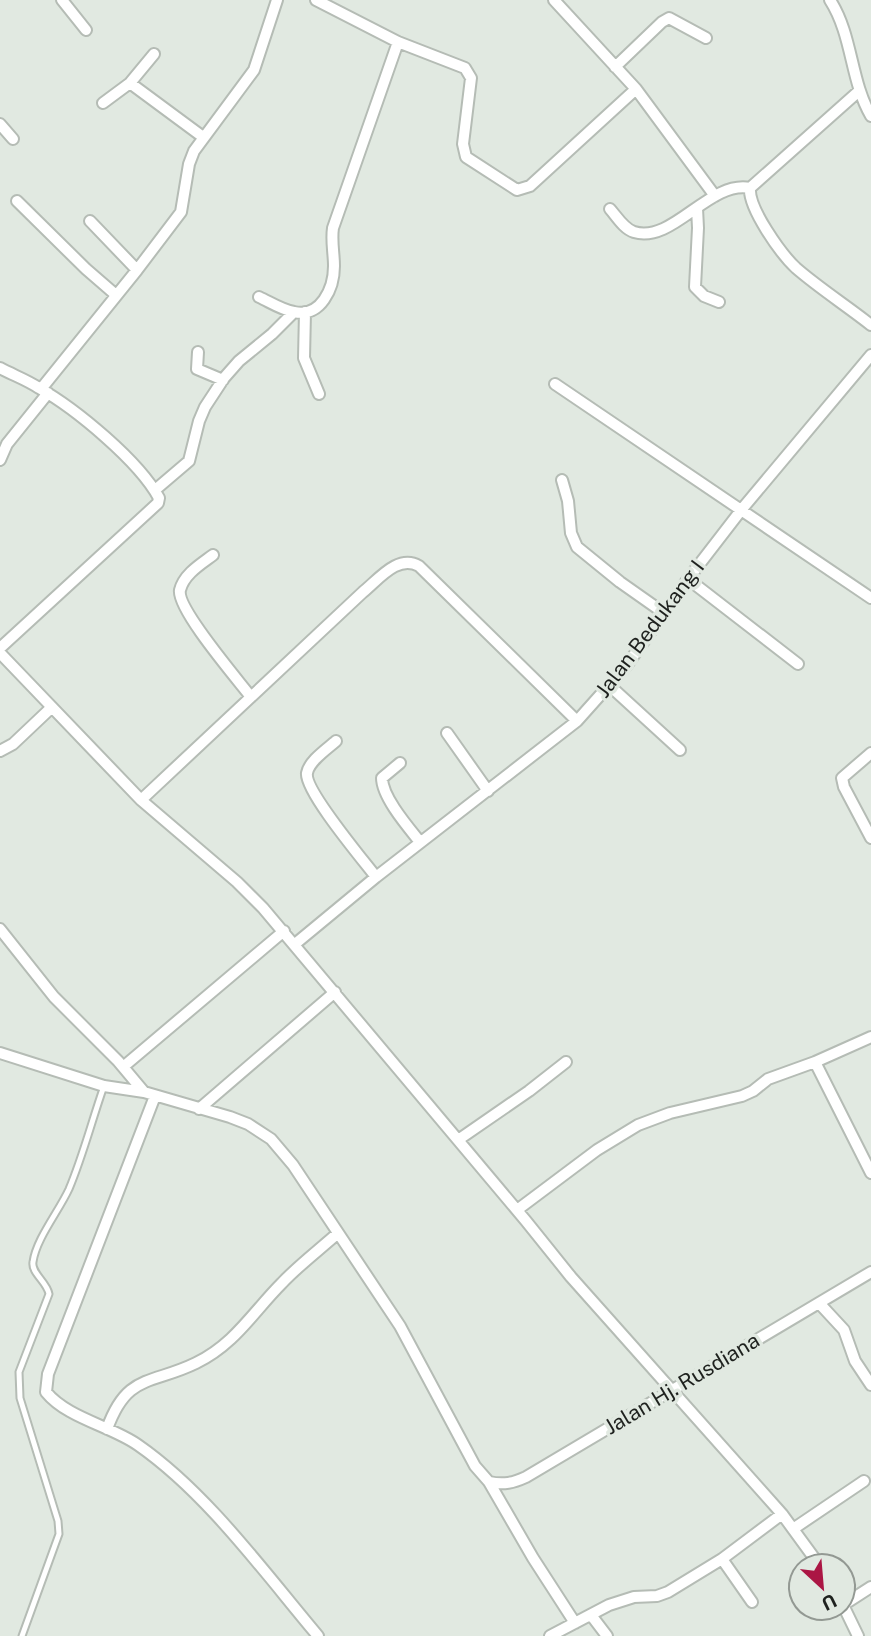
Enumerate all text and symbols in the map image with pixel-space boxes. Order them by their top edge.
street label: Jalan Bedukang I [590,555,709,702]
street label: Jalan Hj. Rusdiana [600,1327,764,1440]
north arrow [787,1552,857,1622]
text: U [818,1589,840,1615]

